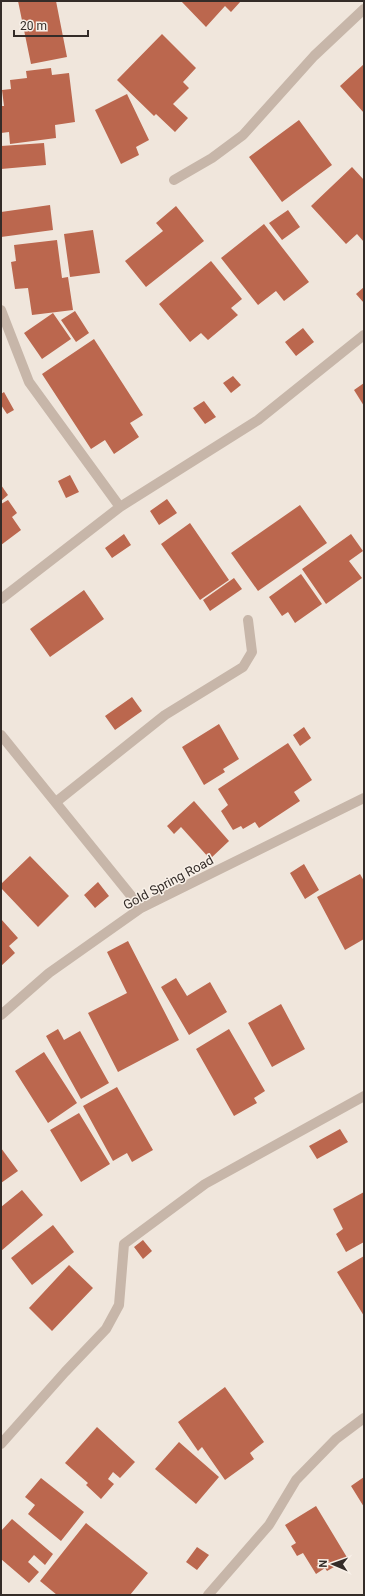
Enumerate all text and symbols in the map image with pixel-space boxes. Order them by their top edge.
scale bar [14,12,88,38]
text: 20 m [20,19,47,33]
street label: Gold Spring Road [121,852,216,913]
north arrow [313,1544,353,1584]
text: N [317,1559,330,1568]

